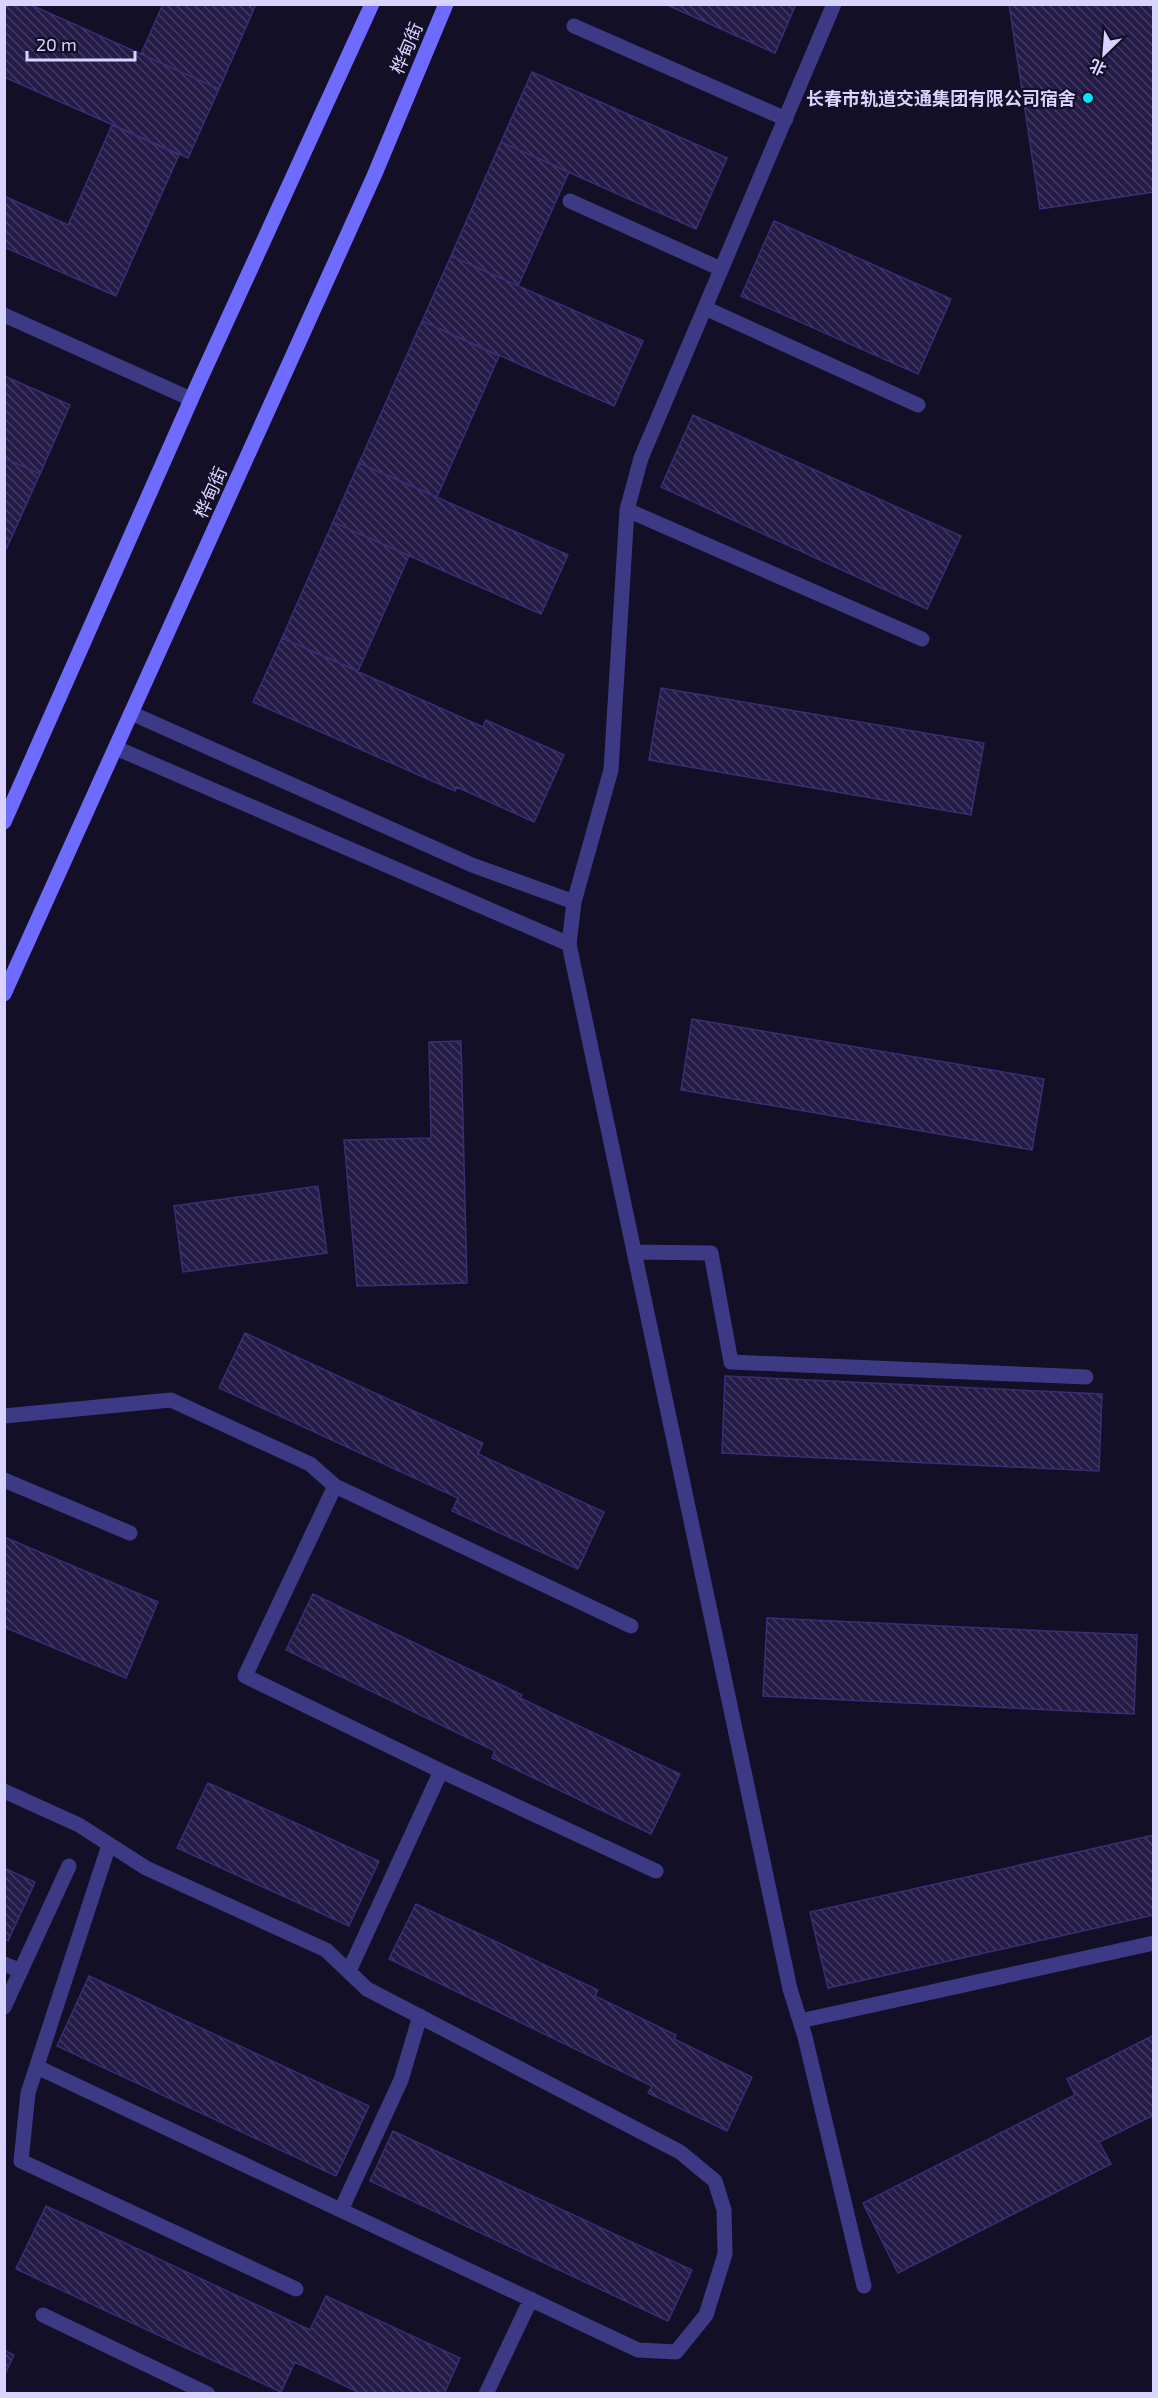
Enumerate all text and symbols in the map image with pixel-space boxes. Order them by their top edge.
street label: 桦甸街 [385,19,427,77]
scale bar [27,24,135,62]
north arrow [1074,24,1134,84]
text: 20 m [36,33,77,55]
text: 北 [1086,56,1109,80]
place label: 长春市轨道交通集团有限公司宿舍 [806,87,1076,109]
marker: 长春市轨道交通集团有限公司宿舍 [1081,91,1095,105]
street label: 桦甸街 [189,463,231,521]

